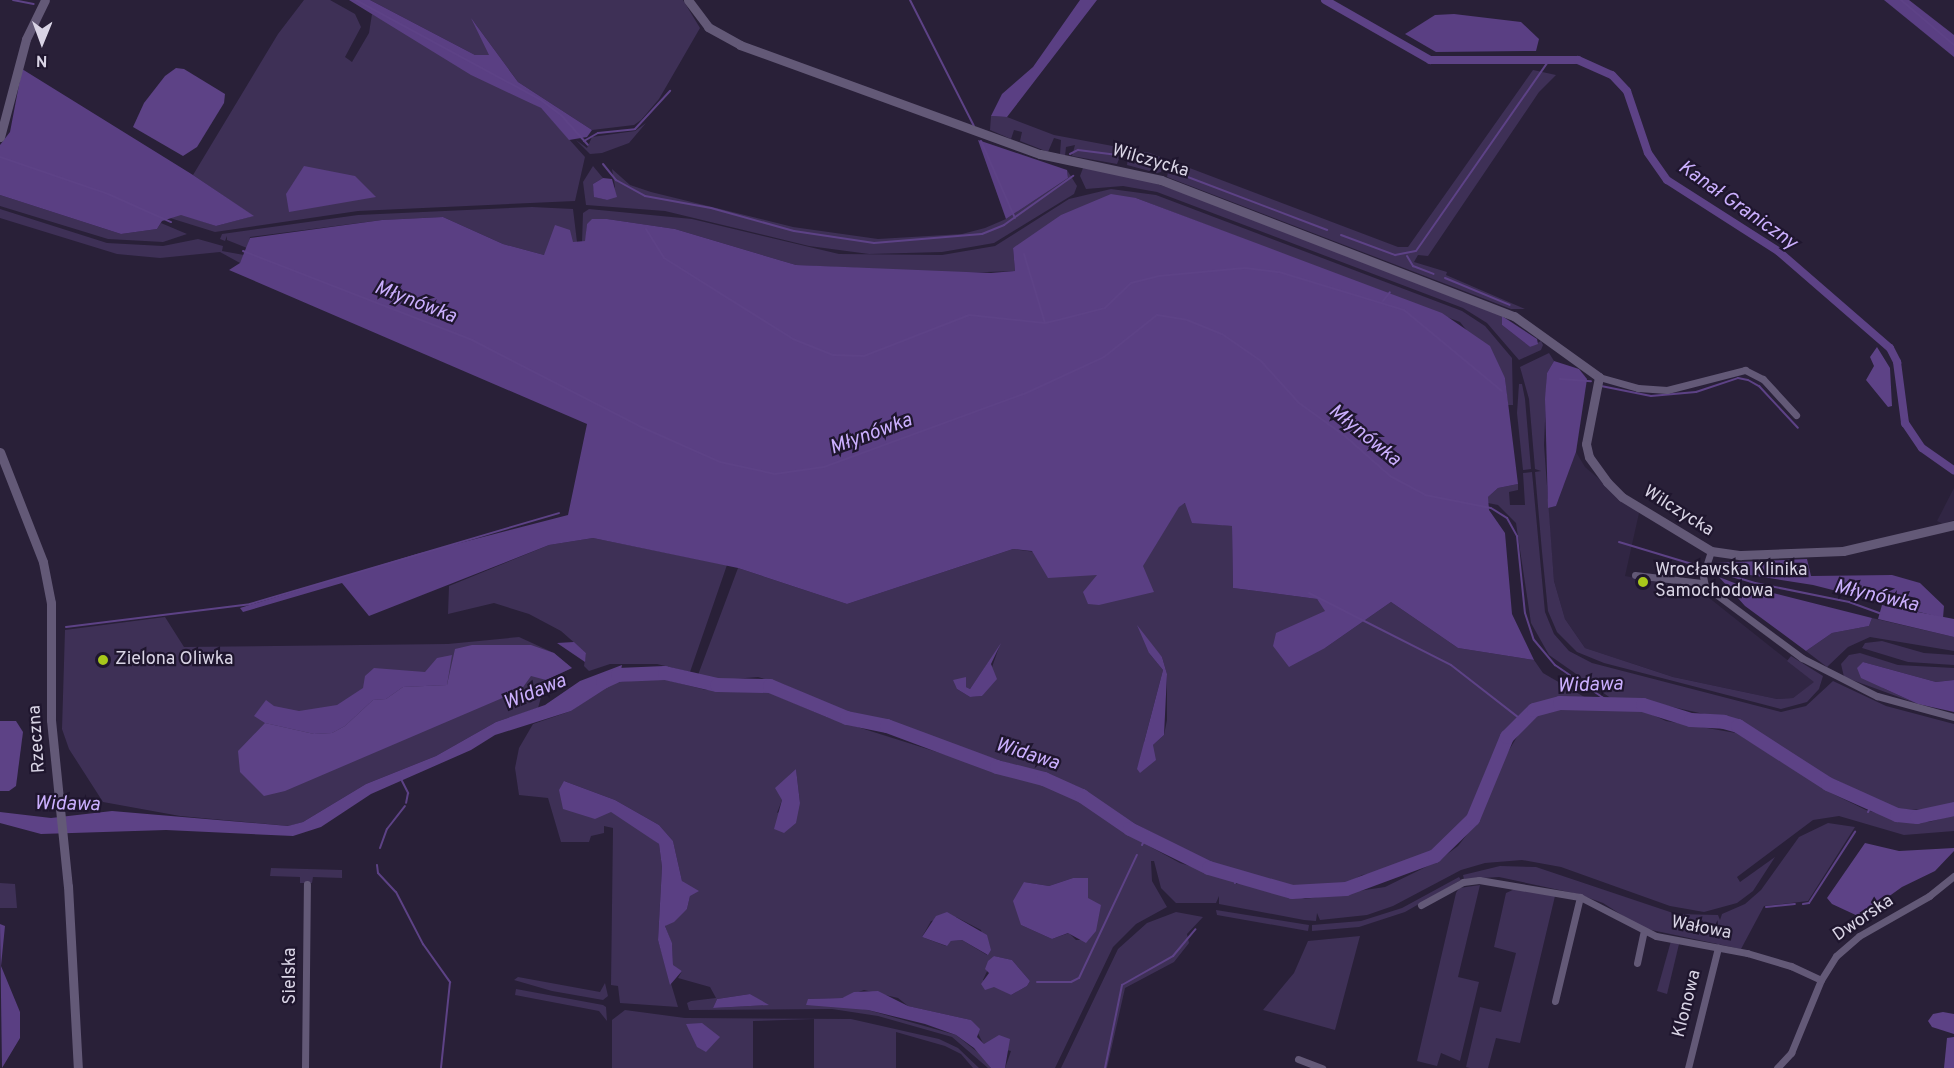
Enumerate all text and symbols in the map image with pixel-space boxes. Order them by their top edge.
north arrow [12,12,72,72]
text: N [36,50,48,70]
street label: Wilczycka [1109,141,1191,183]
water label: Kanał Graniczny [1673,156,1801,256]
water label: Młynówka [371,276,459,330]
water label: Młynówka [1323,400,1405,472]
water label: Młynówka [827,409,915,461]
street label: Wilczycka [1639,482,1717,542]
place label: Wrocławska Klinika Samochodowa [1655,561,1808,604]
marker: Wrocławska Klinika Samochodowa [1636,575,1650,589]
water label: Młynówka [1831,576,1921,618]
place label: Zielona Oliwka [115,649,233,671]
marker: Zielona Oliwka [96,653,110,667]
water label: Widawa [500,670,570,716]
water label: Widawa [1557,673,1623,699]
street label: Rzeczna [25,704,51,774]
water label: Widawa [992,733,1062,777]
water label: Widawa [34,792,100,818]
street label: Dworska [1830,891,1898,947]
street label: Wałowa [1669,913,1733,945]
street label: Sielska [280,948,302,1004]
street label: Klonowa [1669,968,1707,1040]

